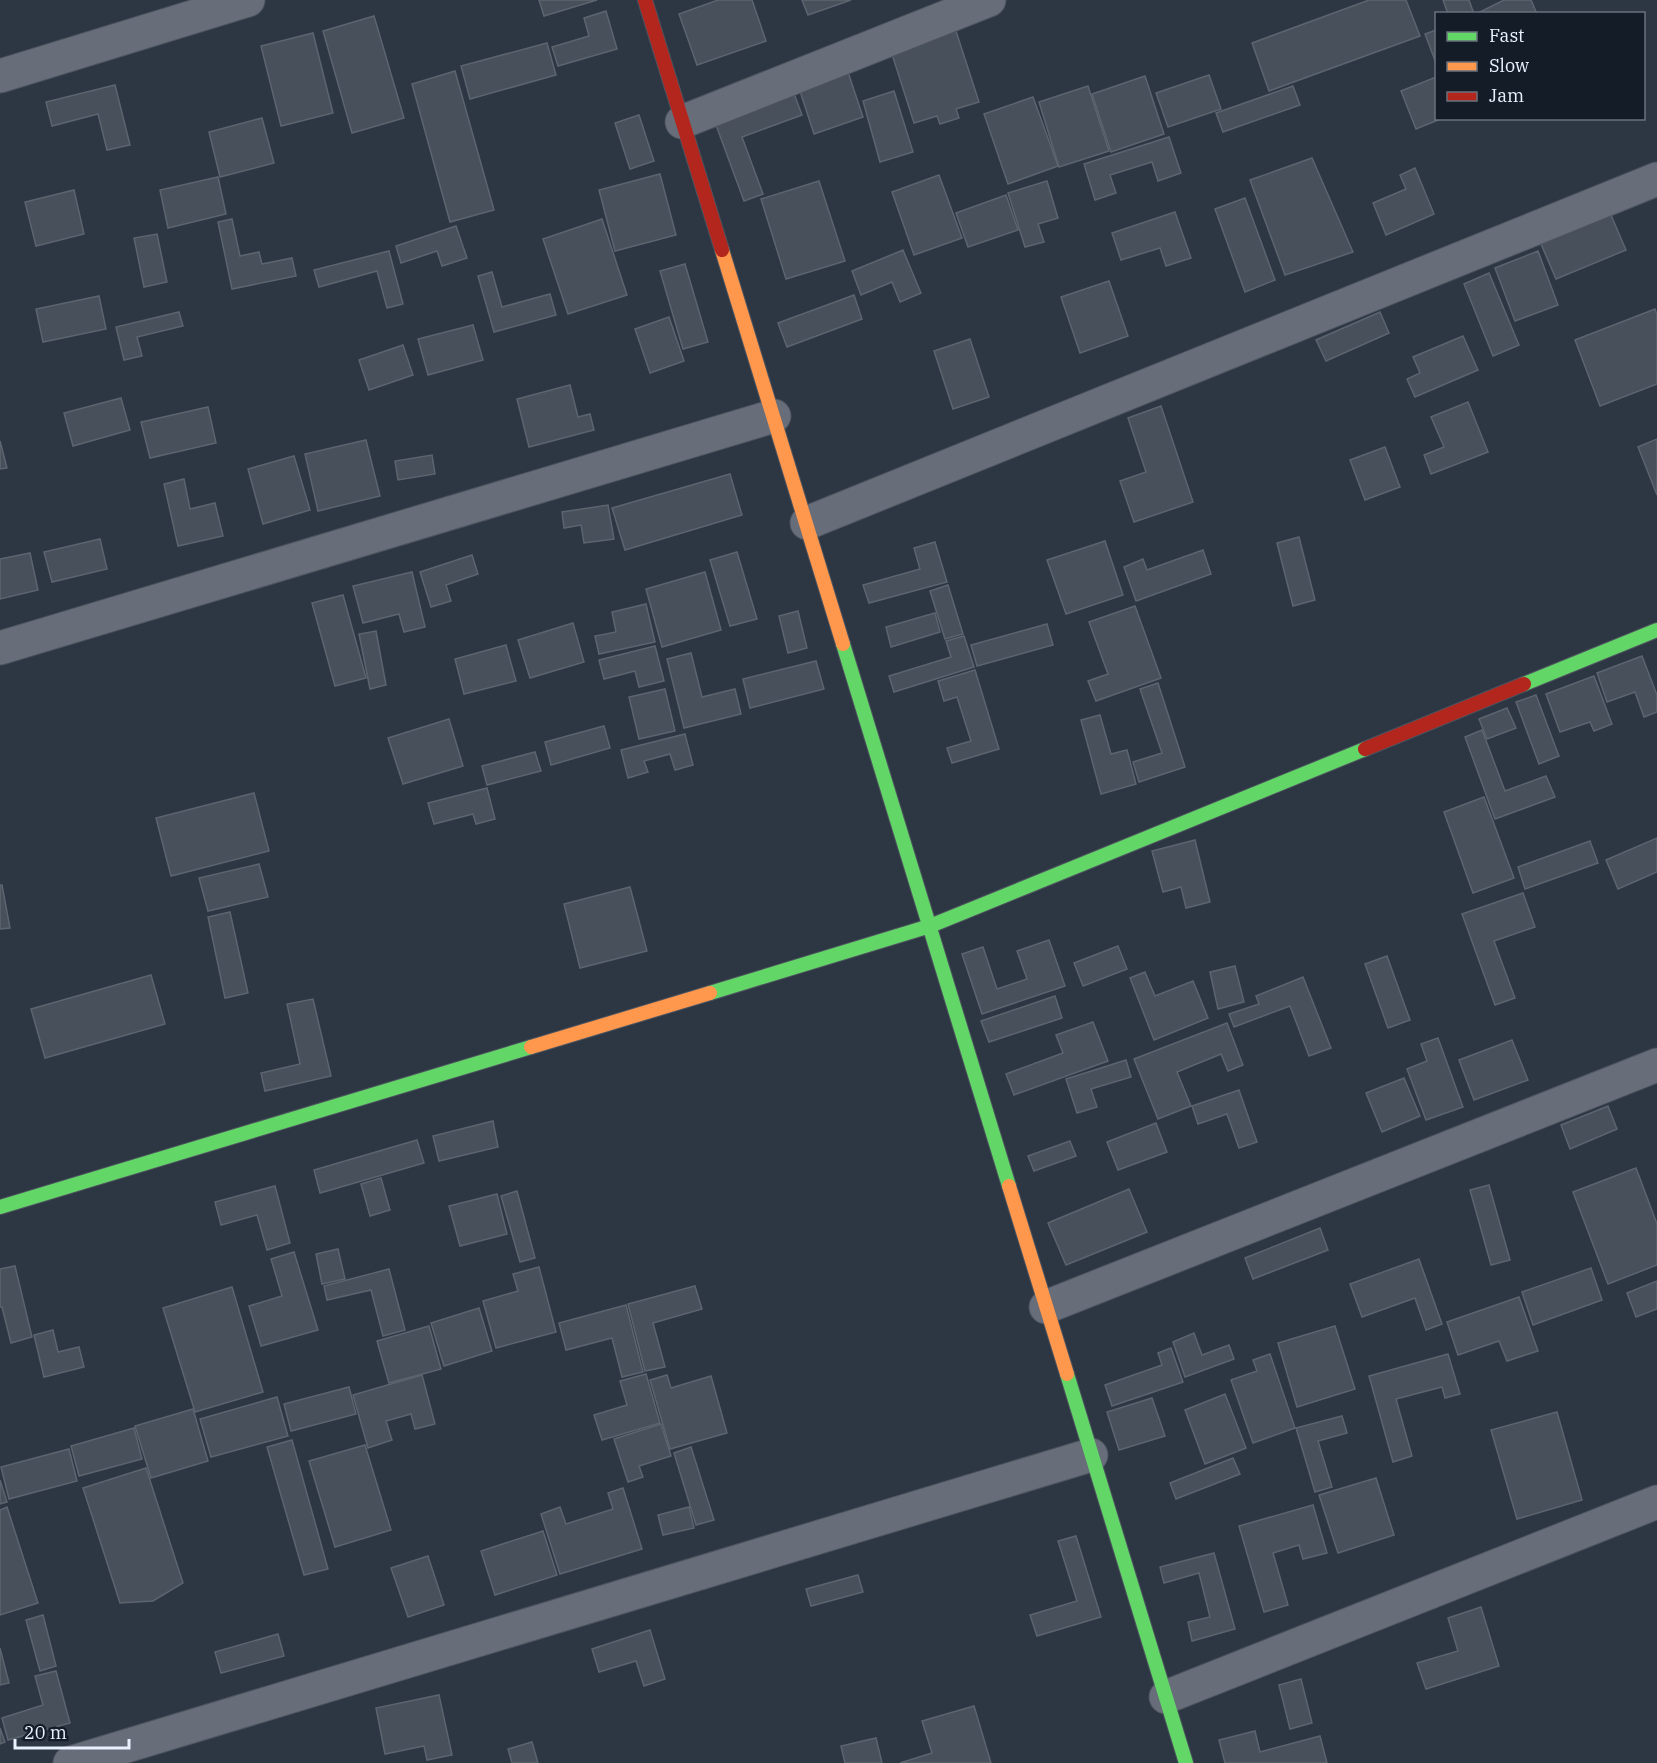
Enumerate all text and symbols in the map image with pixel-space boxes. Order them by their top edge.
legend [1435,12,1645,120]
text: Fast [1489,24,1524,47]
text: Slow [1489,54,1529,77]
text: Jam [1489,84,1524,107]
scale bar [15,1712,129,1750]
text: 20 m [24,1721,67,1744]

